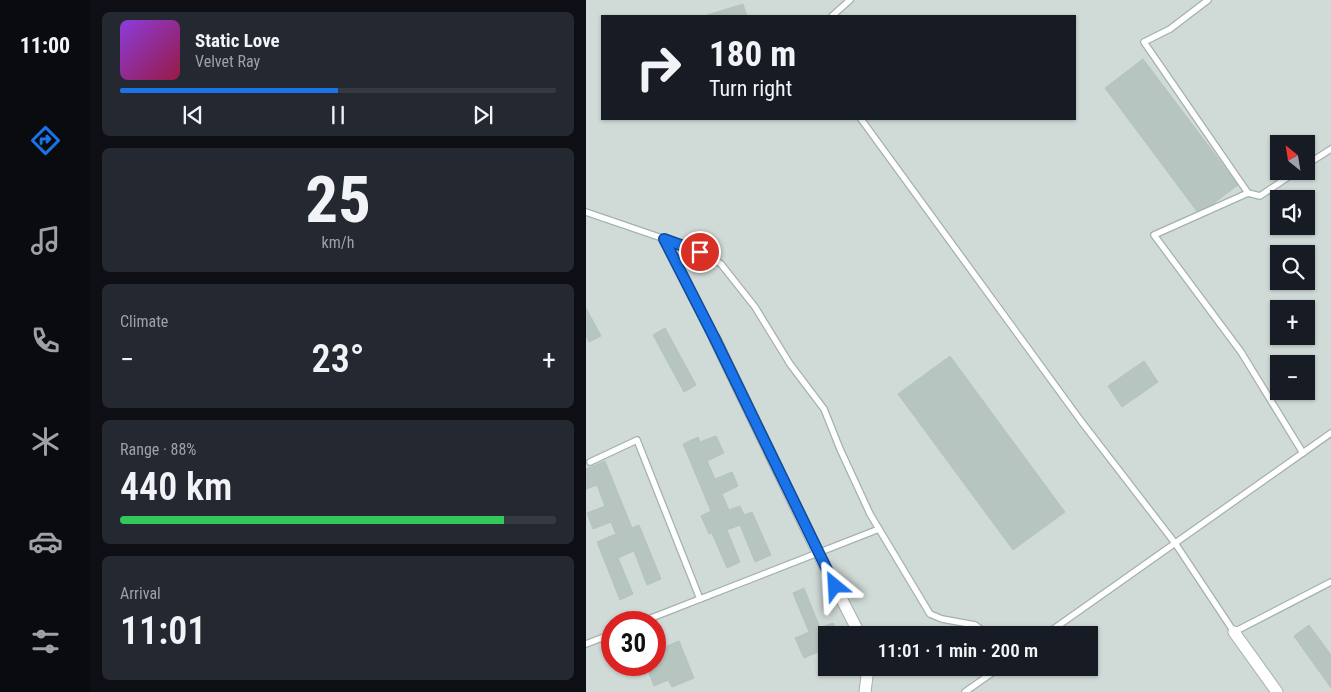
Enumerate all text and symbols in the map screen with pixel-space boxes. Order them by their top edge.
text: Static Love [195,29,280,52]
text: 11:00 [20,33,70,58]
text: 180 m [709,34,796,75]
icon: right [626,35,691,100]
text: Velvet Ray [195,52,260,71]
text: Turn right [709,76,792,101]
icon: previous [179,101,207,129]
icon: pause [324,101,352,129]
icon: next [469,101,497,129]
icon: directions [28,123,63,158]
north arrow [1270,135,1315,180]
map controls [1270,135,1315,400]
text: 25 [305,162,371,238]
button: sound [1270,190,1315,235]
icon: music [28,223,63,258]
pin [679,231,721,273]
text: km/h [322,233,354,252]
icon: arrive [686,238,714,266]
button: search [1270,245,1315,290]
button: + [1270,300,1315,345]
text: Climate [120,312,168,331]
icon: phone [28,323,63,358]
text: 23° [312,337,364,381]
text: − [120,343,134,376]
text: + [542,343,556,376]
button: − [1270,355,1315,400]
icon: climate [28,424,63,459]
text: Range · 88% [120,440,196,459]
text: 440 km [120,465,232,509]
icon: car [28,524,63,559]
position arrow [808,559,860,611]
text: Arrival [120,584,161,603]
text: 11:01 [120,609,206,653]
speed limit sign: 30 [601,611,666,676]
icon: filters [28,624,63,659]
text: 11:01 · 1 min · 200 m [878,639,1038,662]

